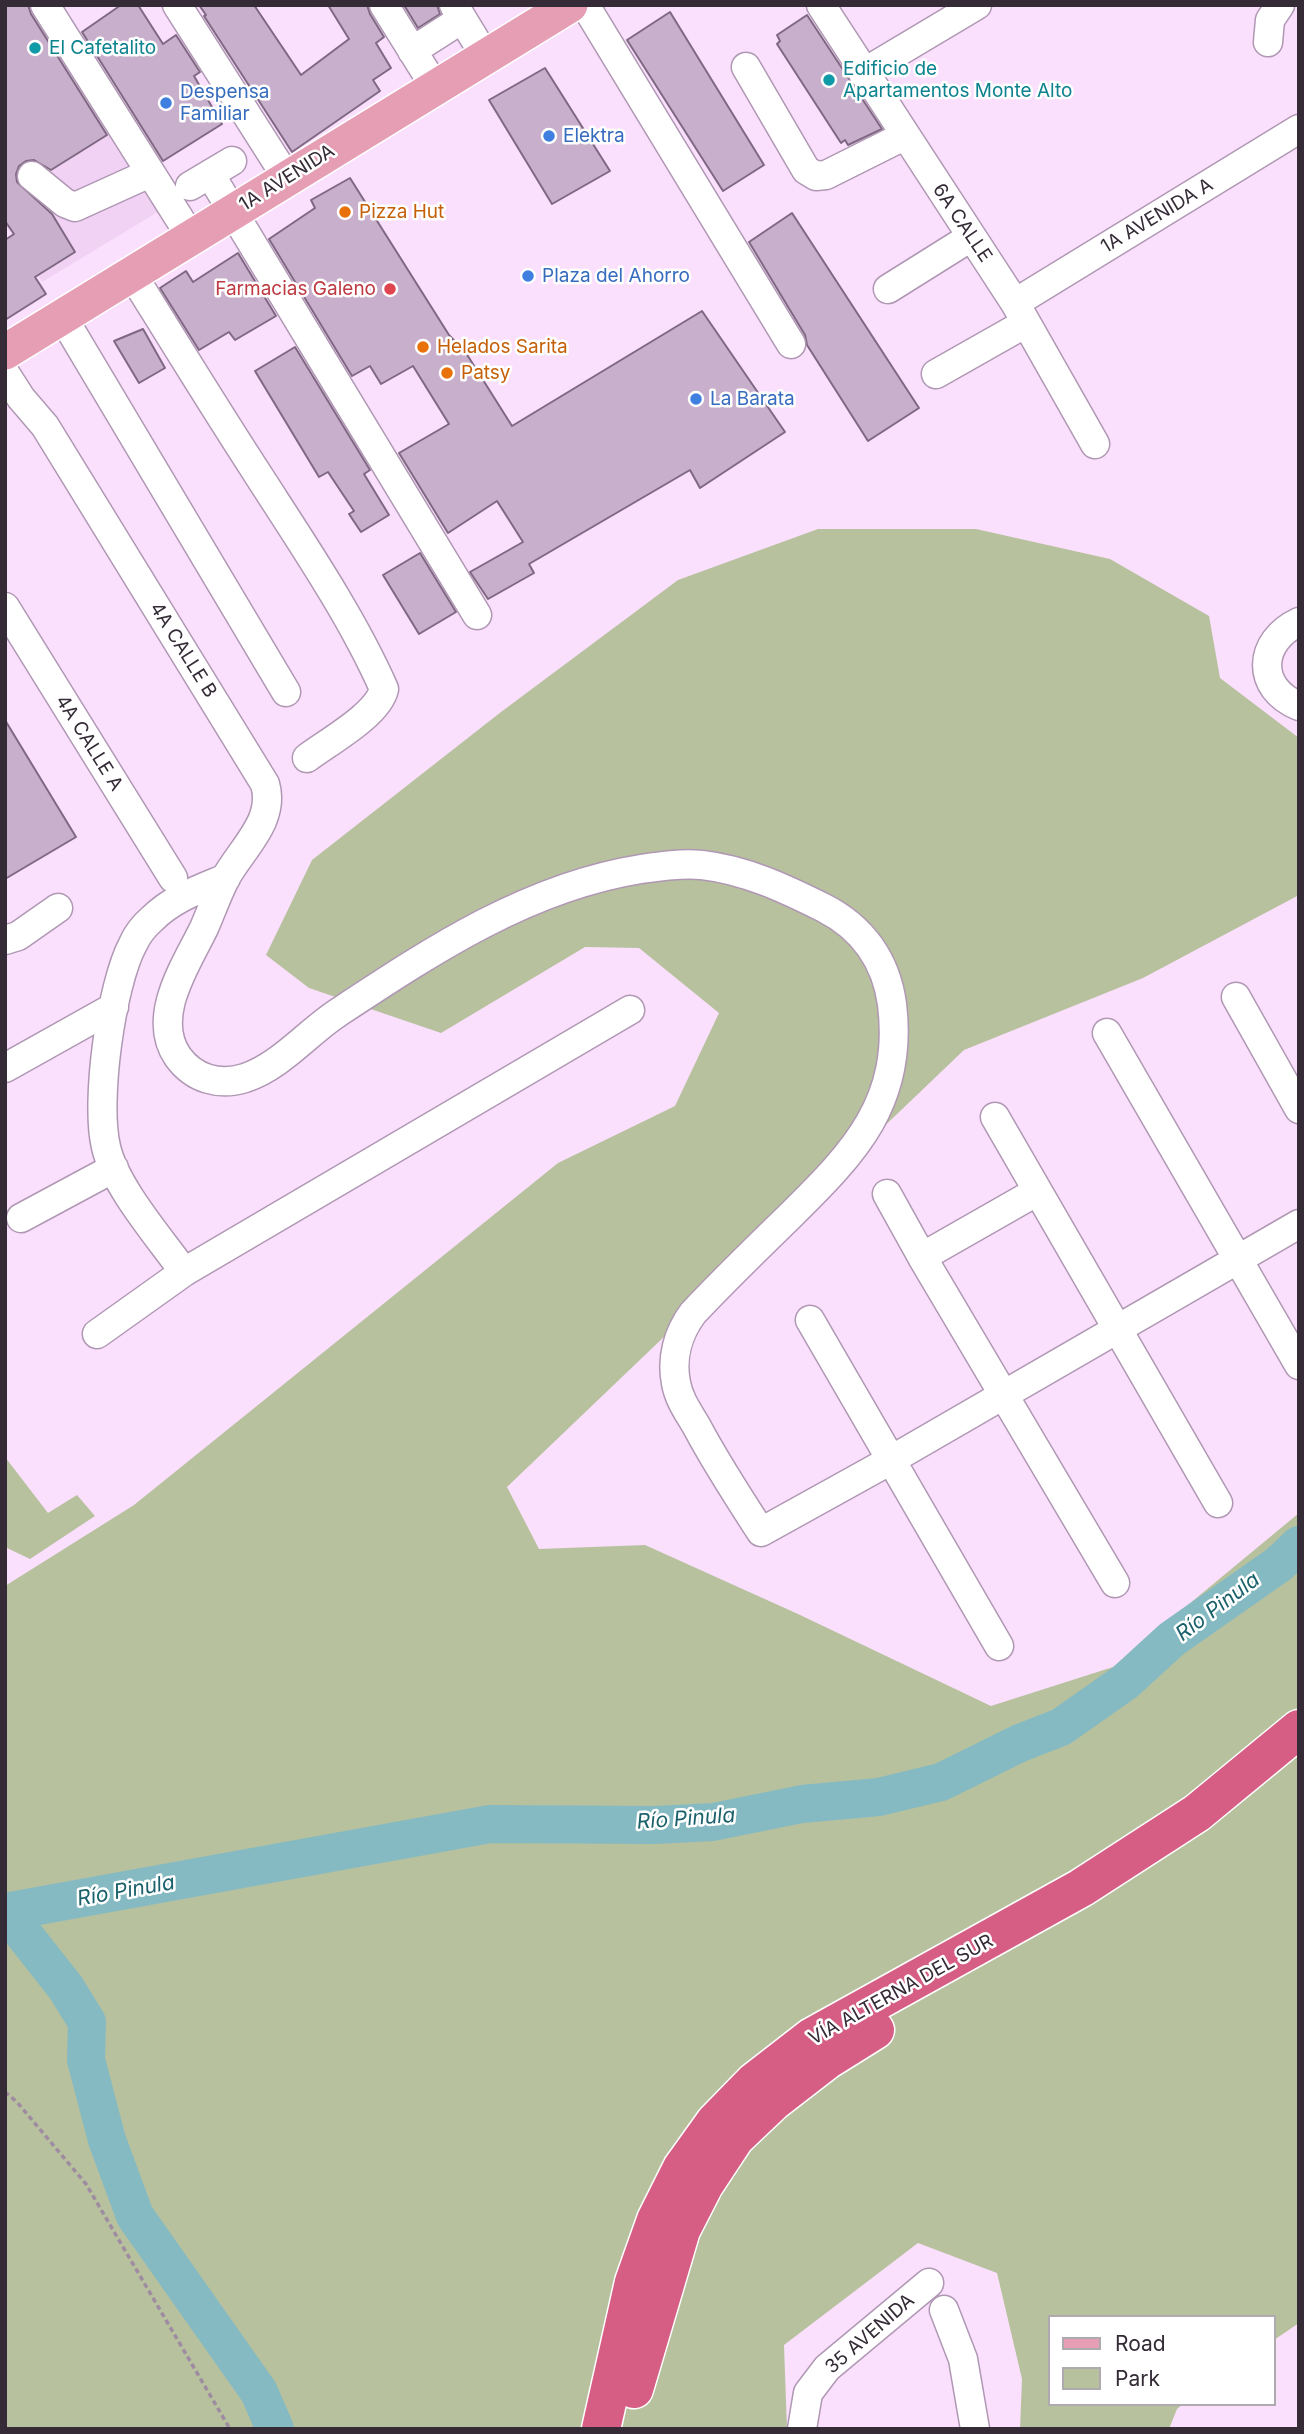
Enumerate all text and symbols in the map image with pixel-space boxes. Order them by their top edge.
place label: El Cafetalito [49,37,156,59]
marker: El Cafetalito [27,40,43,56]
place label: Edificio de Apartamentos Monte Alto [843,58,1072,102]
marker: Edificio de Apartamentos Monte Alto [821,72,837,88]
place label: Despensa Familiar [180,81,269,125]
marker: Despensa Familiar [158,95,174,111]
place label: Elektra [563,125,625,147]
marker: Elektra [541,128,557,144]
street label: 1A AVENIDA [235,140,339,216]
street label: 1A AVENIDA A [1097,174,1217,258]
street label: 6A CALLE [927,179,997,267]
place label: Pizza Hut [359,201,444,223]
marker: Pizza Hut [337,204,353,220]
place label: Plaza del Ahorro [542,265,690,287]
marker: Plaza del Ahorro [520,268,536,284]
place label: Farmacias Galeno [215,278,376,300]
marker: Farmacias Galeno [382,281,398,297]
place label: Helados Sarita [437,336,568,358]
marker: Helados Sarita [415,339,431,355]
place label: Patsy [461,362,511,384]
marker: Patsy [439,365,455,381]
place label: La Barata [710,388,795,410]
marker: La Barata [688,391,704,407]
street label: 4A CALLE B [145,598,221,702]
street label: 4A CALLE A [51,691,127,795]
water label: Río Pinula [1171,1567,1265,1647]
water label: Río Pinula [636,1803,736,1835]
water label: Río Pinula [75,1870,177,1912]
street label: VÍA ALTERNA DEL SUR [805,1930,997,2050]
street label: 35 AVENIDA [821,2289,919,2379]
legend [1048,2315,1276,2406]
text: Road [1115,2331,1166,2356]
text: Park [1115,2366,1160,2391]

